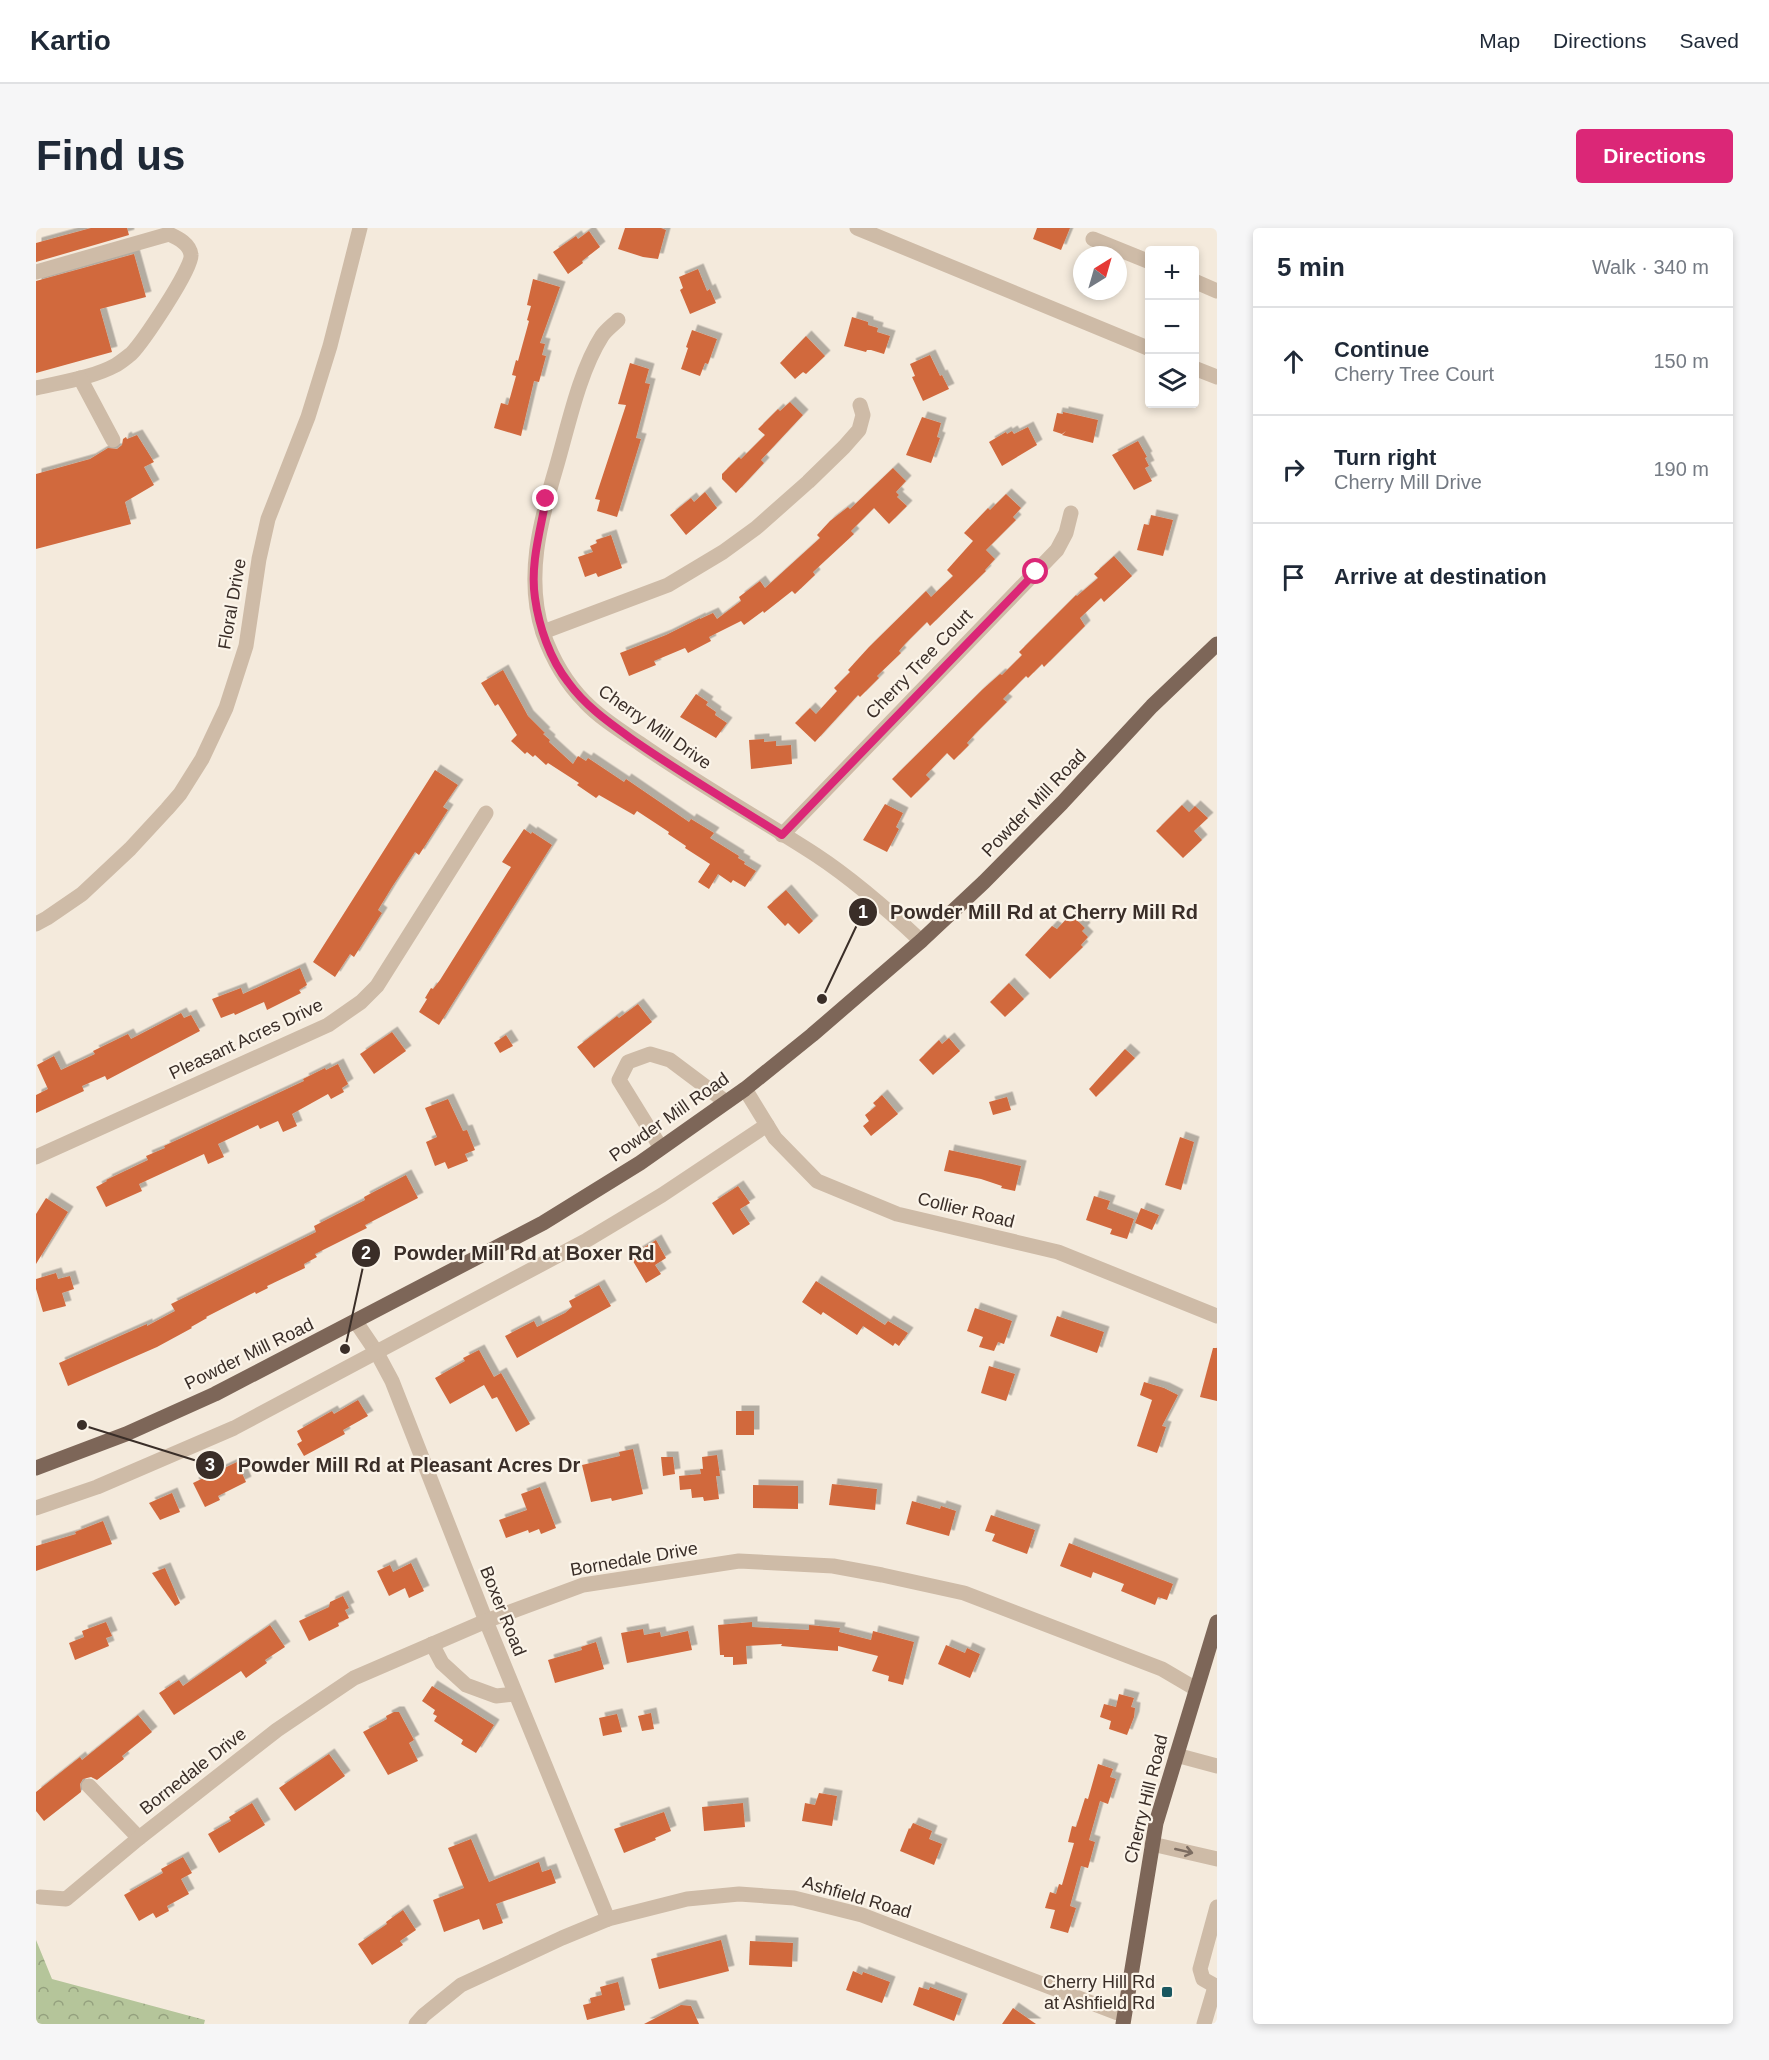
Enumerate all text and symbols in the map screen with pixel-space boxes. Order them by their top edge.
text: Kartio [30,25,111,56]
text: Map [1479,29,1520,52]
text: Directions [1553,29,1646,52]
text: Saved [1679,29,1739,52]
button: Directions [1576,129,1733,183]
text: Find us [36,132,185,179]
north arrow [1073,246,1127,300]
map controls [1145,246,1199,408]
button: + [1145,246,1199,300]
text: 5 min [1277,252,1345,282]
text: Walk · 340 m [1592,256,1709,278]
button: − [1145,300,1199,354]
text: Continue [1334,337,1429,362]
icon: ahead [1277,345,1310,378]
text: 150 m [1653,350,1709,372]
button: layers [1145,354,1199,408]
text: Cherry Tree Court [1334,363,1494,385]
text: Turn right [1334,445,1436,470]
icon: right [1277,453,1310,486]
text: 190 m [1653,458,1709,480]
text: Cherry Mill Drive [1334,471,1482,493]
route end [532,485,558,511]
street label: Floral Drive [214,557,250,651]
route start [1022,558,1048,584]
icon: arrive [1277,561,1310,594]
text: Arrive at destination [1334,564,1547,589]
street label: Cherry Tree Court [862,605,976,723]
street label: Cherry Mill Drive [595,681,715,773]
street label: Powder Mill Road [978,745,1090,861]
callout: Powder Mill Rd at Cherry Mill Rd [848,893,1210,931]
text: Powder Mill Rd at Cherry Mill Rd [890,901,1198,923]
text: 1 [858,902,868,922]
street label: Pleasant Acres Drive [166,995,326,1083]
street label: Powder Mill Road [605,1068,733,1166]
street label: Collier Road [916,1188,1016,1232]
callout: Powder Mill Rd at Boxer Rd [351,1234,666,1272]
text: Powder Mill Rd at Boxer Rd [393,1242,655,1264]
text: 2 [361,1243,371,1263]
street label: Powder Mill Road [181,1314,317,1394]
callout: Powder Mill Rd at Pleasant Acres Dr [195,1446,592,1484]
text: Powder Mill Rd at Pleasant Acres Dr [238,1454,581,1476]
text: 3 [205,1455,215,1475]
street label: Bornedale Drive [569,1538,699,1580]
street label: Boxer Road [476,1563,530,1659]
street label: Bornedale Drive [136,1723,250,1819]
street label: Cherry Hill Road [1120,1733,1172,1865]
one-way arrow [1175,1846,1194,1858]
street label: Ashfield Road [800,1872,914,1922]
place label: Cherry Hill Rd at Ashfield Rd [1043,1972,1155,2013]
marker: Cherry Hill Rd at Ashfield Rd [1160,1985,1174,1999]

